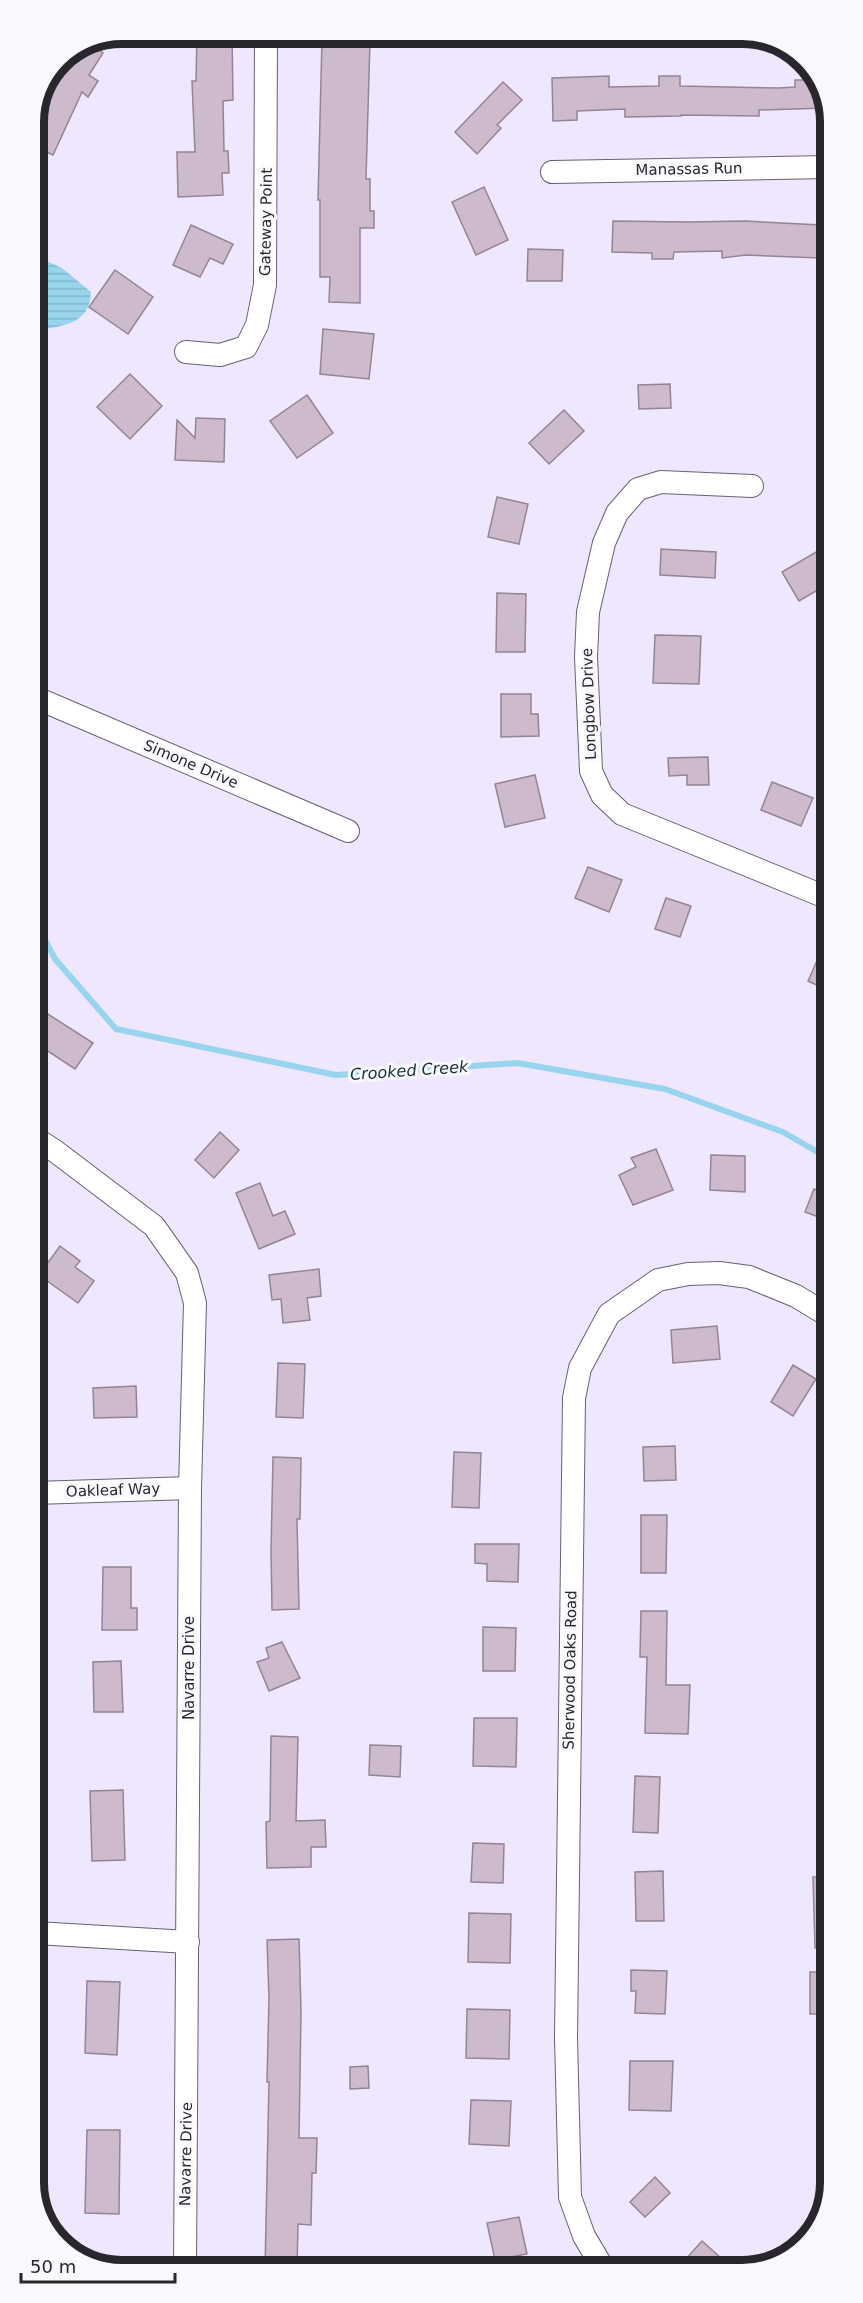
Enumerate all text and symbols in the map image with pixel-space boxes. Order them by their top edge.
street label: Manassas Run [635,159,743,179]
street label: Gateway Point [256,168,276,276]
street label: Longbow Drive [578,648,600,760]
street label: Simone Drive [141,736,241,792]
water label: Crooked Creek [349,1057,469,1084]
street label: Oakleaf Way [66,1479,161,1501]
street label: Sherwood Oaks Road [560,1590,580,1750]
street label: Navarre Drive [180,1616,198,1720]
street label: Navarre Drive [176,2102,196,2206]
scale bar [21,2246,176,2284]
text: 50 m [30,2256,76,2277]

